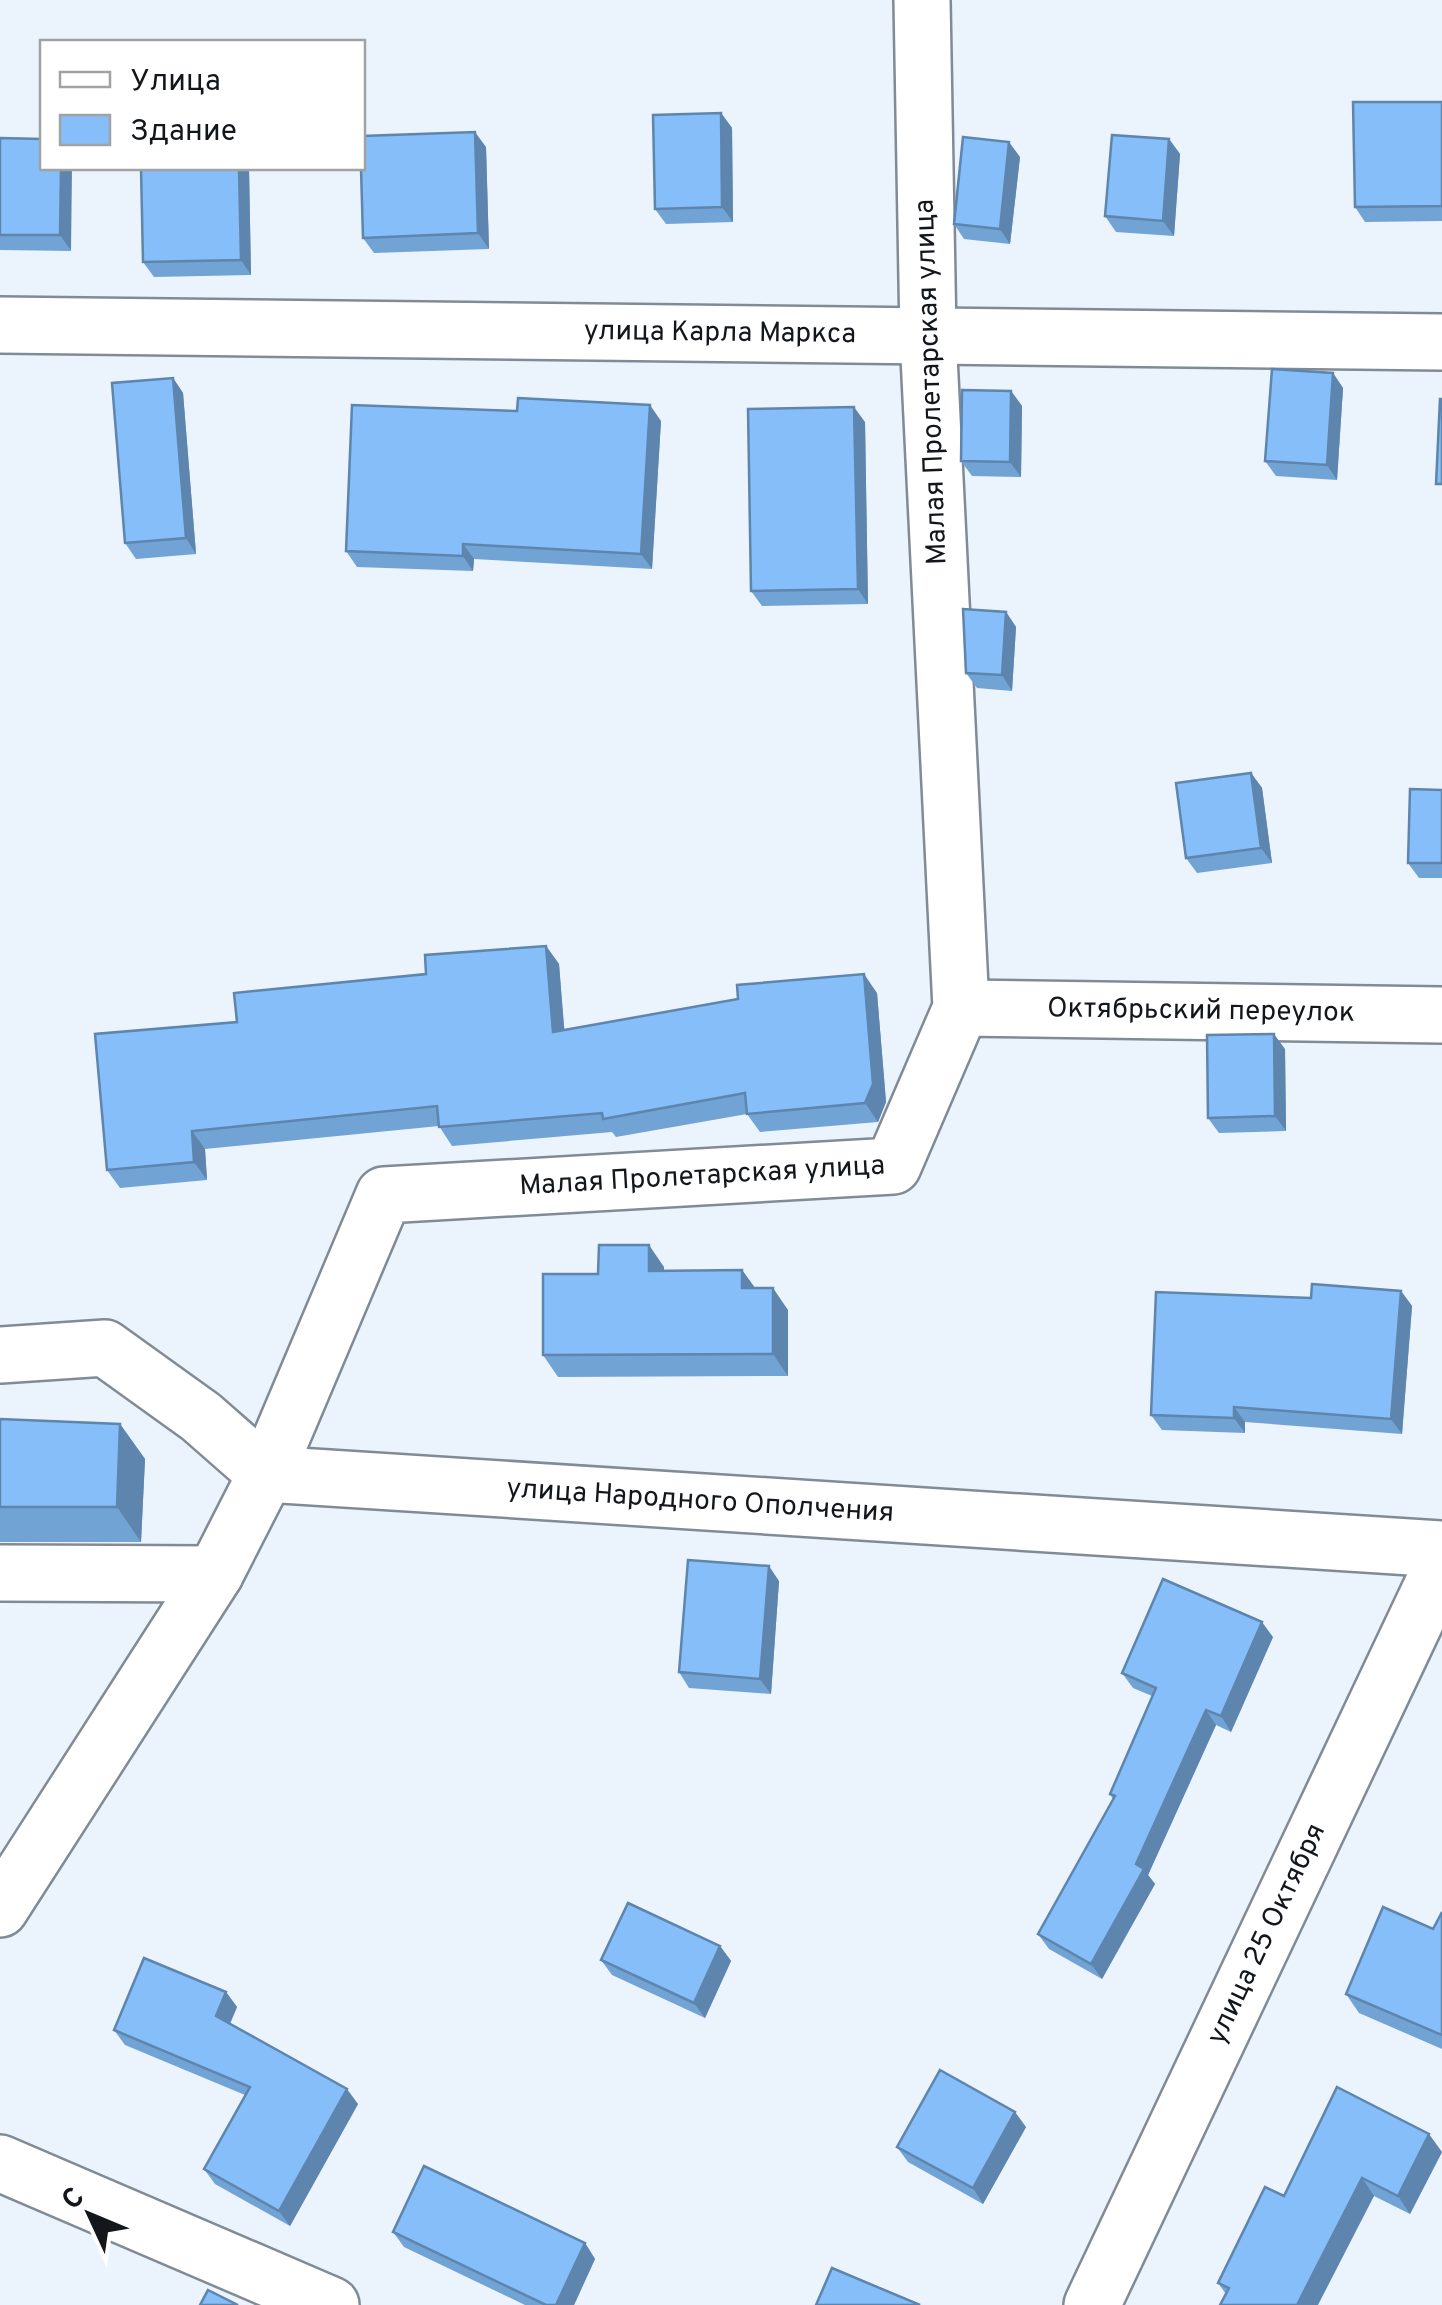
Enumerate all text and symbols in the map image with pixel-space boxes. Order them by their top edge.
legend [40,40,365,170]
text: Улица [130,64,221,101]
text: Здание [130,114,237,151]
street label: Малая Пролетарская улица [908,198,956,566]
street label: улица Карла Маркса [584,314,856,353]
street label: Октябрьский переулок [1047,991,1355,1032]
street label: Малая Пролетарская улица [518,1148,886,1205]
street label: улица Народного Ополчения [505,1471,895,1532]
street label: улица 25 Октября [1200,1818,1335,2051]
north arrow [40,2165,140,2265]
text: С [55,2181,93,2219]

